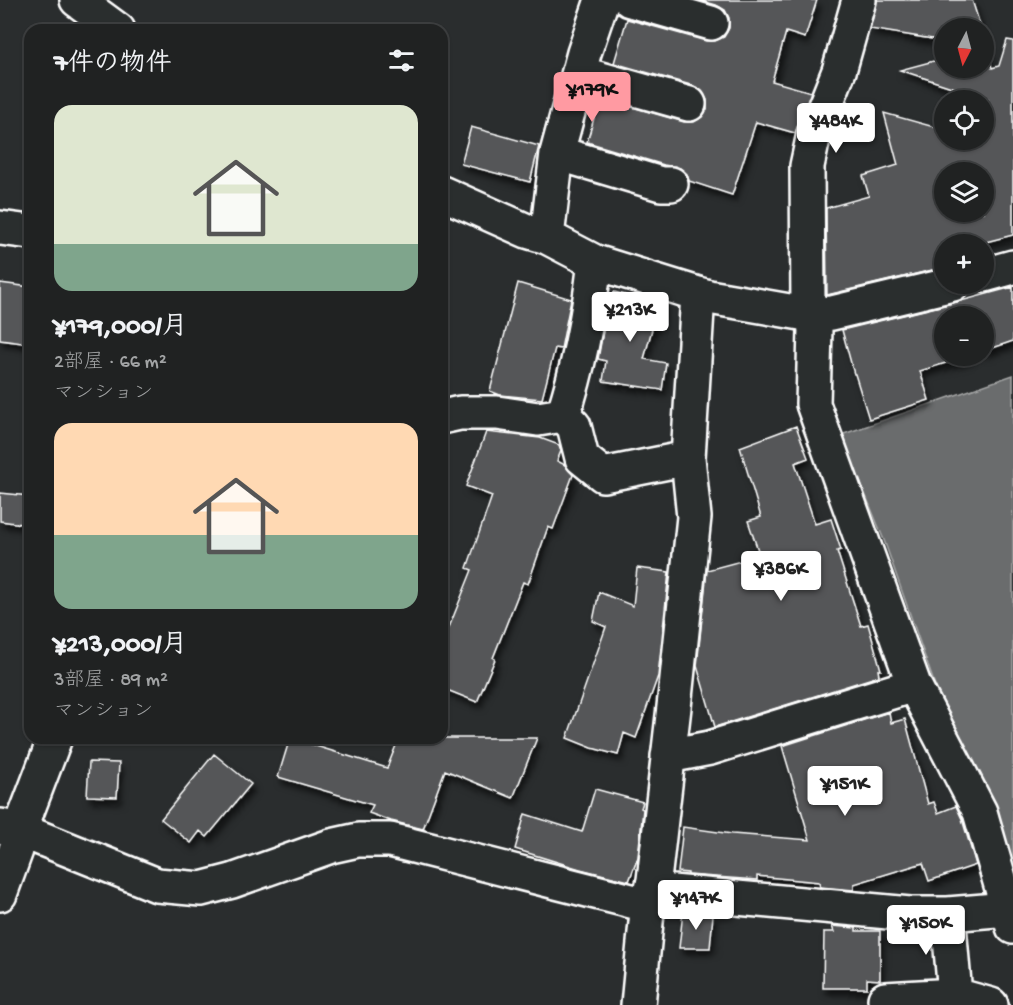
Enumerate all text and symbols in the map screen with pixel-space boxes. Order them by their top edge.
north arrow [934,18,994,78]
map controls [934,18,994,366]
icon: filters [385,44,418,77]
text: 7件の物件 [54,50,172,81]
pin: ¥179K [550,72,634,123]
text: ¥179K [568,80,616,103]
button: locate [934,90,994,150]
pin: ¥484K [794,103,878,154]
text: ¥484K [811,111,861,134]
icon: home [182,144,290,252]
button: layers [934,162,994,222]
button: + [934,234,994,294]
pin: ¥213K [588,292,672,343]
text: ¥213K [606,300,654,323]
button: − [934,306,994,366]
text: ¥179,000/月 [54,313,188,344]
text: 2部屋 · 66 m² [54,352,167,375]
text: マンション [54,383,153,406]
icon: home [182,462,290,570]
pin: ¥386K [739,551,823,602]
text: ¥386K [755,559,807,582]
text: ¥213,000/月 [54,631,188,662]
text: 3部屋 · 89 m² [54,670,168,693]
text: マンション [54,701,153,724]
pin: ¥151K [803,766,887,817]
text: ¥151K [822,774,868,797]
pin: ¥147K [654,880,738,931]
text: ¥147K [672,888,720,911]
pin: ¥150K [884,905,968,956]
text: ¥150K [901,913,951,936]

